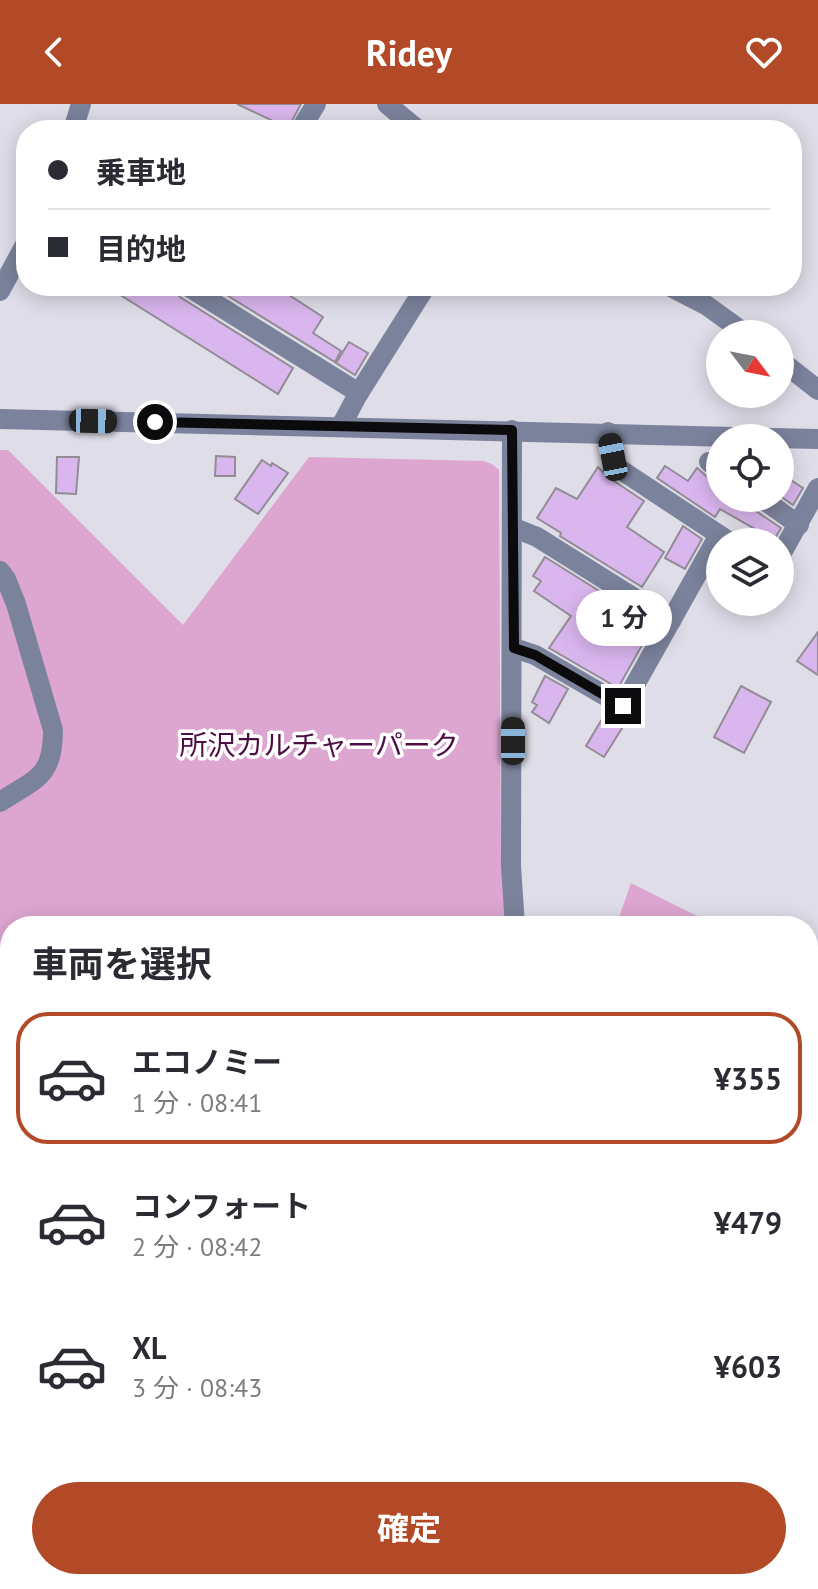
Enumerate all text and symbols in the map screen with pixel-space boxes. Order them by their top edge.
text: Ridey [366,29,452,76]
icon: back [32,30,76,74]
icon: heart [742,30,786,74]
text: 乗車地 [96,152,186,191]
text: 目的地 [96,229,186,268]
north arrow [706,320,794,408]
map controls [706,320,794,616]
route start [137,404,173,440]
car [69,409,117,433]
button: locate [706,424,794,512]
car [597,431,629,483]
button: layers [706,528,794,616]
callout: 1 分 [575,590,671,646]
text: 1 分 [600,601,648,634]
route end [605,688,641,724]
car [501,717,525,765]
park label: 所沢カルチャーパーク [179,726,459,763]
text: 車両を選択 [32,940,212,987]
icon: car [36,1042,108,1114]
text: エコノミー [132,1042,282,1081]
text: ¥355 [714,1059,782,1098]
text: 1 分 · 08:41 [132,1086,262,1119]
icon: car [36,1186,108,1258]
text: コンフォート [132,1186,311,1225]
text: ¥479 [714,1203,782,1242]
text: 2 分 · 08:42 [132,1230,262,1263]
text: XL [132,1328,166,1367]
icon: car [36,1330,108,1402]
text: ¥603 [714,1347,782,1386]
text: 3 分 · 08:43 [132,1371,262,1404]
button: 確定 [32,1482,786,1574]

